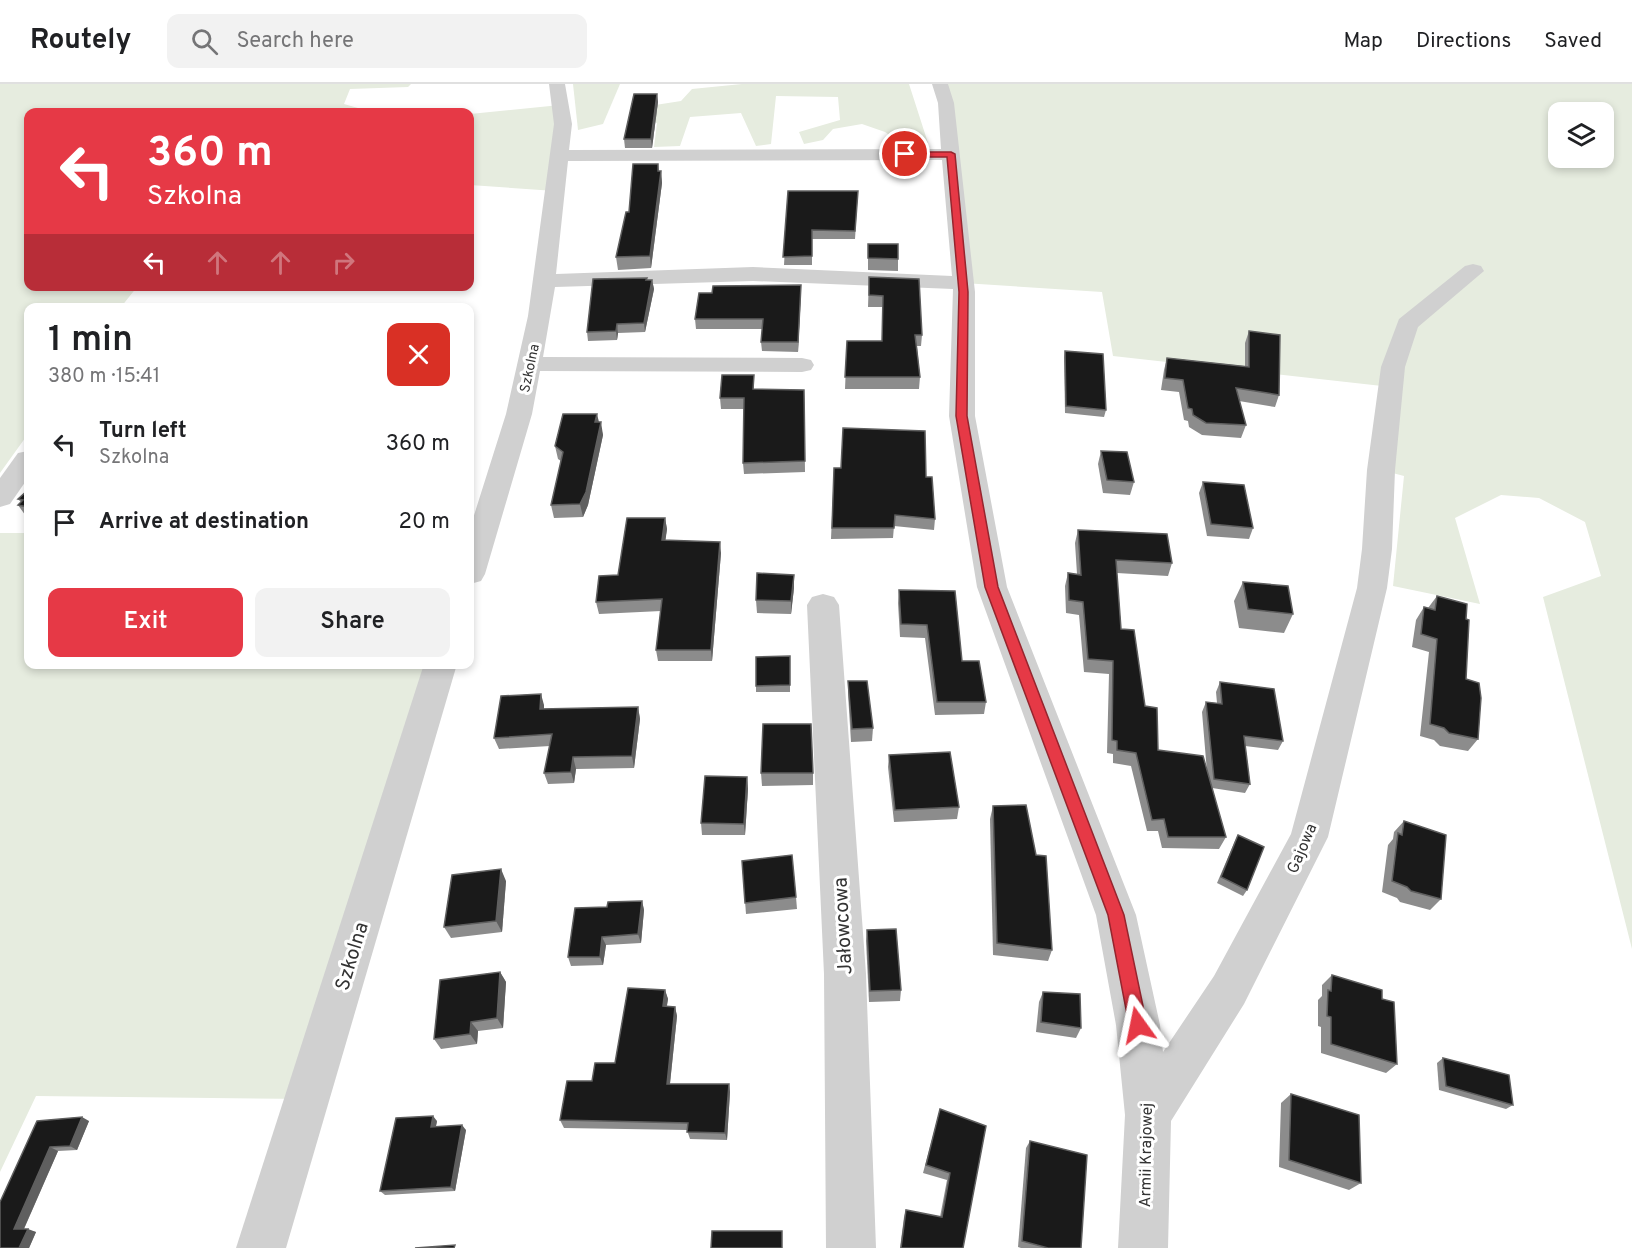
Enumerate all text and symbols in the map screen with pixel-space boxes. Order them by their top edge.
search box [167,14,587,68]
text: Routely [30,23,131,59]
icon: search [188,25,221,58]
text: Search here [236,28,354,55]
text: Map [1343,28,1383,55]
text: Directions [1416,28,1511,55]
text: Saved [1544,28,1602,55]
map controls [1548,102,1614,168]
button: layers [1548,102,1614,168]
text: 360 m [147,128,273,181]
pin [879,128,930,179]
icon: left [48,132,126,210]
icon: arrive [888,137,921,170]
text: Szkolna [147,180,242,214]
icon: left [138,246,171,279]
icon: ahead [201,246,234,279]
icon: ahead [264,246,297,279]
icon: right [327,246,360,279]
text: 1 min [48,318,133,364]
button: close [387,323,450,386]
street label: Szkolna [517,342,544,394]
text: 380 m · 15:41 [48,364,160,390]
text: Turn left [99,418,187,445]
icon: left [48,428,81,461]
text: 360 m [386,431,450,458]
text: Szkolna [99,445,169,471]
icon: arrive [48,506,81,539]
text: Arrive at destination [99,509,309,536]
text: 20 m [399,509,450,536]
button: Exit [48,588,243,657]
button: Share [255,588,450,657]
street label: Gajowa [1283,821,1322,877]
street label: Jałowcowa [828,877,860,975]
street label: Szkolna [330,919,376,994]
position arrow [1106,993,1170,1057]
street label: Armii Krajowej [1136,1103,1158,1207]

